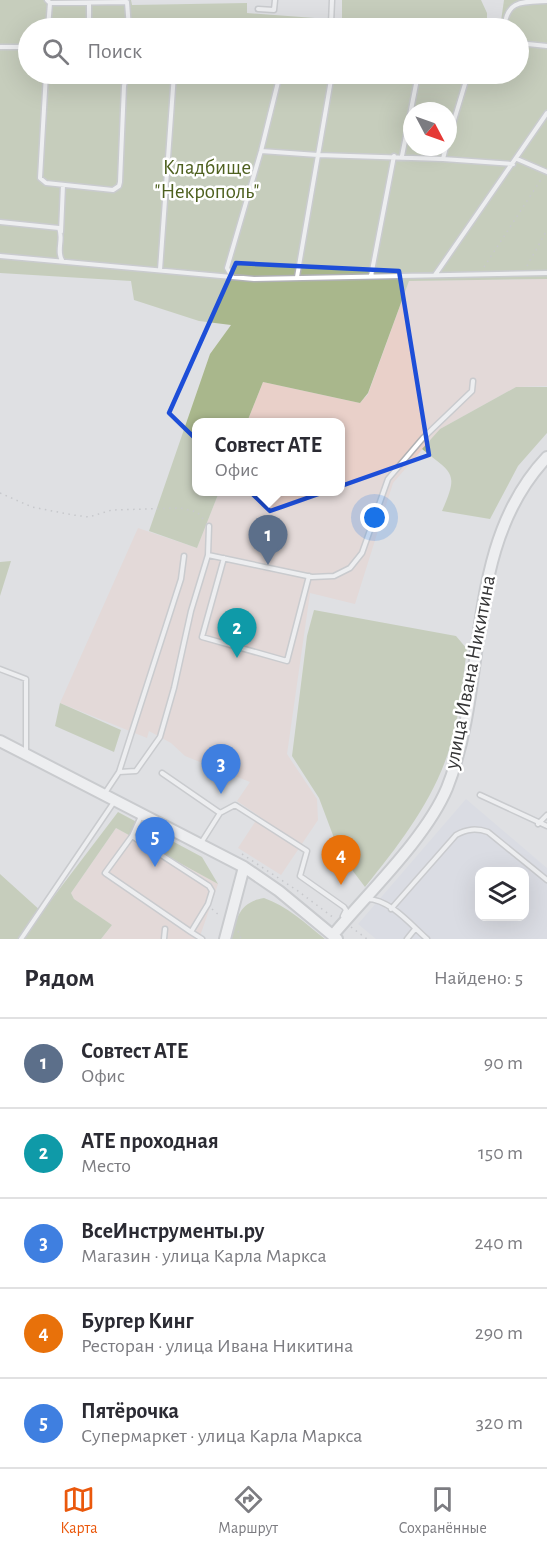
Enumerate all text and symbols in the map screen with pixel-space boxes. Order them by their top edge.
search box [18,18,529,84]
icon: search [39,35,72,68]
text: Поиск [87,40,142,62]
north arrow [403,102,457,156]
park label: Кладбище "Некрополь" [155,157,259,202]
popup [192,418,345,496]
text: Совтест АТЕ [215,434,322,456]
text: Офис [215,460,259,480]
your location [360,503,389,532]
pin: 1 [248,516,288,565]
street label: улица Ивана Никитина [441,573,499,772]
pin: 2 [218,608,256,658]
pin: 3 [202,744,240,794]
pin: 5 [136,818,174,867]
pin: 4 [322,836,360,885]
map controls [475,867,529,921]
button: layers [475,867,529,921]
text: Рядом [24,965,95,991]
text: Найдено: 5 [434,968,523,988]
text: Совтест АТЕ [81,1040,189,1062]
text: 1 [40,1053,47,1073]
text: 90 m [484,1053,523,1073]
text: Офис [81,1066,125,1086]
text: АТЕ проходная [81,1130,219,1152]
text: 2 [39,1143,48,1163]
text: 150 m [478,1143,523,1163]
text: Место [81,1156,131,1176]
text: ВсеИнструменты.ру [81,1220,265,1242]
text: 3 [39,1233,48,1253]
text: 240 m [474,1233,523,1253]
text: Магазин · улица Карла Маркса [81,1246,327,1266]
text: Бургер Кинг [81,1310,194,1332]
text: 4 [38,1323,49,1343]
text: 290 m [475,1323,523,1343]
text: Ресторан · улица Ивана Никитина [81,1336,353,1356]
text: Пятёрочка [81,1400,179,1422]
text: 5 [39,1413,48,1433]
text: 320 m [476,1413,523,1433]
text: Супермаркет · улица Карла Маркса [81,1426,362,1446]
tab: Карта [60,1483,98,1538]
tab: Маршрут [218,1483,278,1538]
tab: Сохранённые [398,1483,487,1538]

